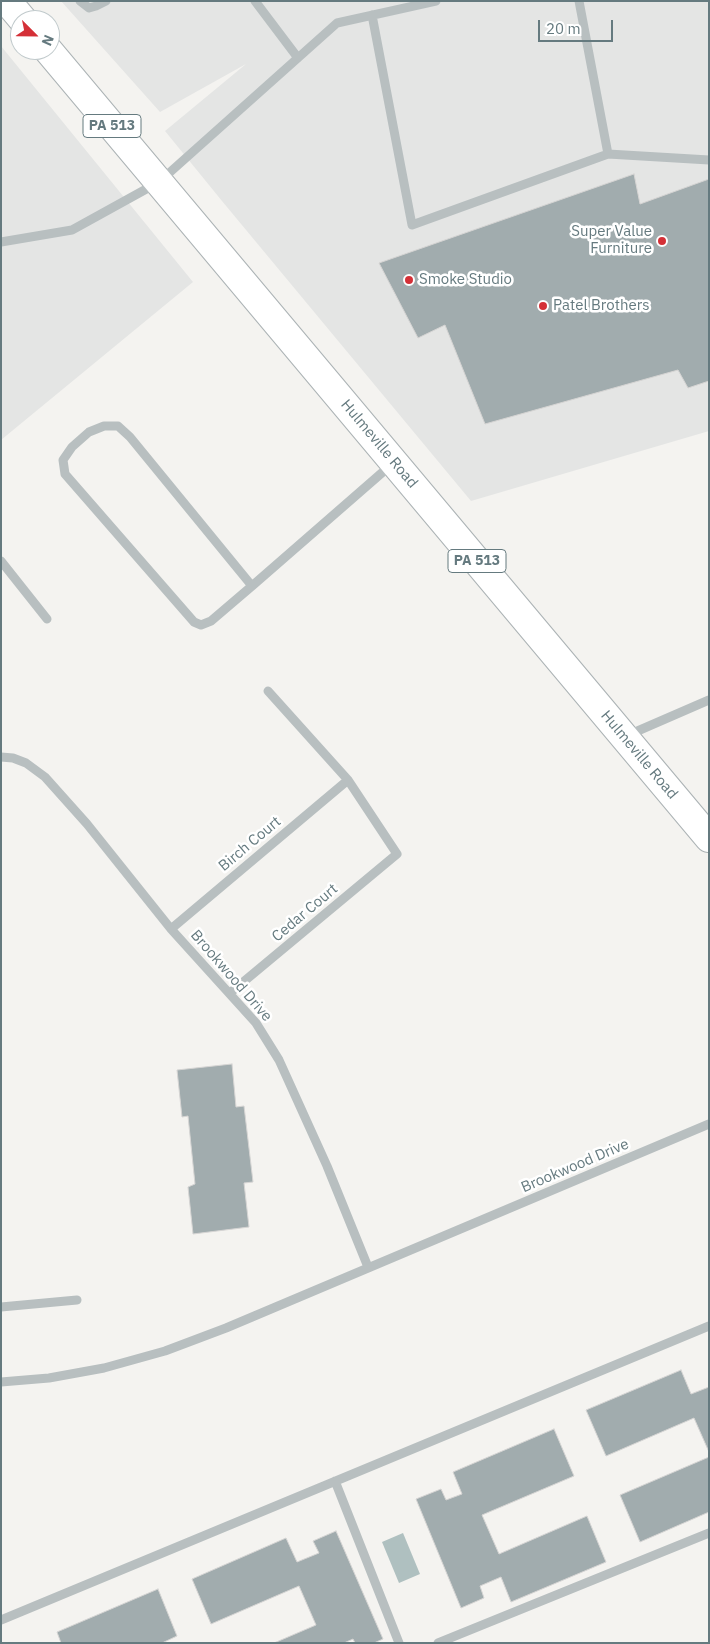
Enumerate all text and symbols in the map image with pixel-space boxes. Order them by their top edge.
north arrow [10,10,60,60]
scale bar [540,10,615,42]
text: 20 m [546,19,581,38]
text: N [38,32,58,49]
road number: PA 513 [83,114,141,138]
place label: Super Value Furniture [571,223,652,258]
marker: Super Value Furniture [656,235,668,247]
place label: Smoke Studio [419,271,512,289]
marker: Smoke Studio [403,274,415,286]
place label: Patel Brothers [553,297,649,315]
marker: Patel Brothers [537,300,549,312]
street label: Hulmeville Road [337,396,421,492]
road number: PA 513 [448,550,506,572]
street label: Hulmeville Road [597,707,681,803]
street label: Birch Court [215,813,285,875]
street label: Cedar Court [268,880,342,946]
street label: Brookwood Drive [186,927,276,1025]
street label: Brookwood Drive [518,1135,632,1197]

